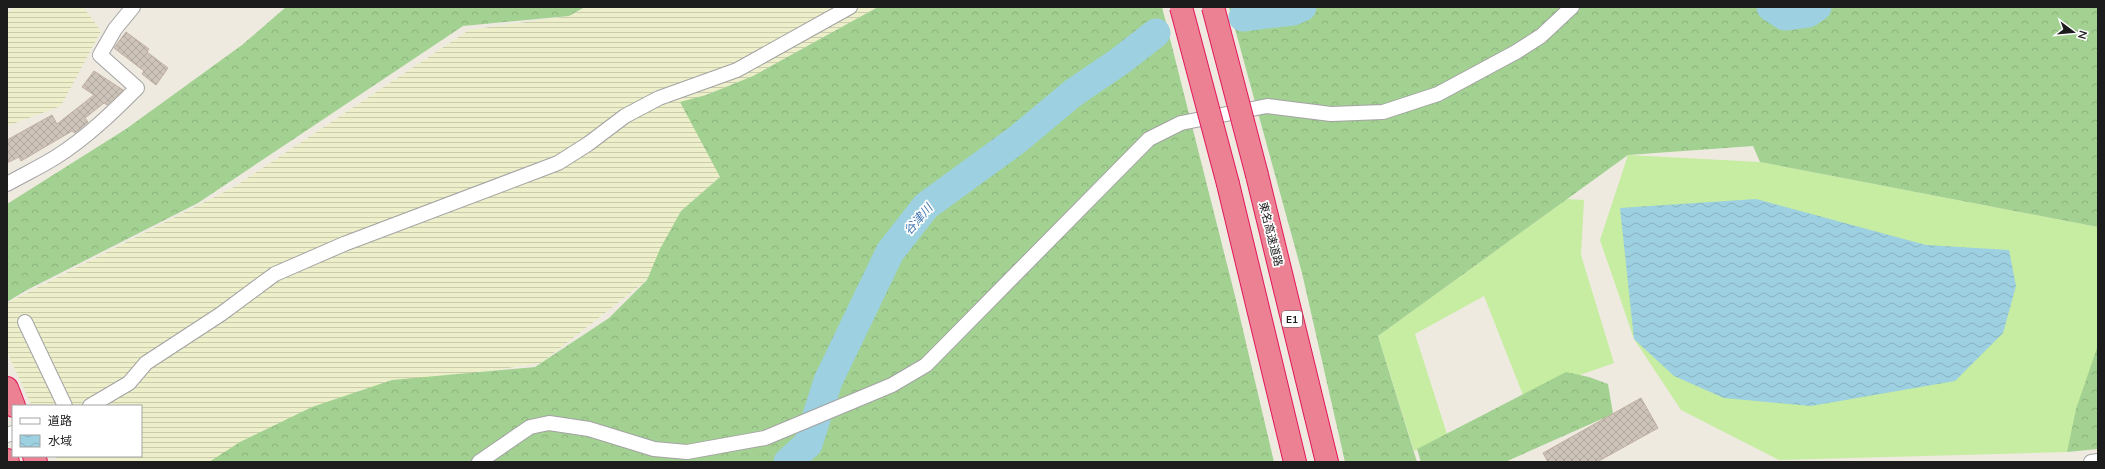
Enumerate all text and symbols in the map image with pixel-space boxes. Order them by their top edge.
north arrow [2053,12,2093,52]
text: N [2075,29,2090,41]
water label: 谷津川 [901,199,937,238]
street label: 東名高速道路 [1256,200,1286,268]
road number: E1 [1282,311,1302,327]
legend [12,405,142,457]
text: 道路 [48,413,72,428]
text: 水域 [48,433,72,448]

